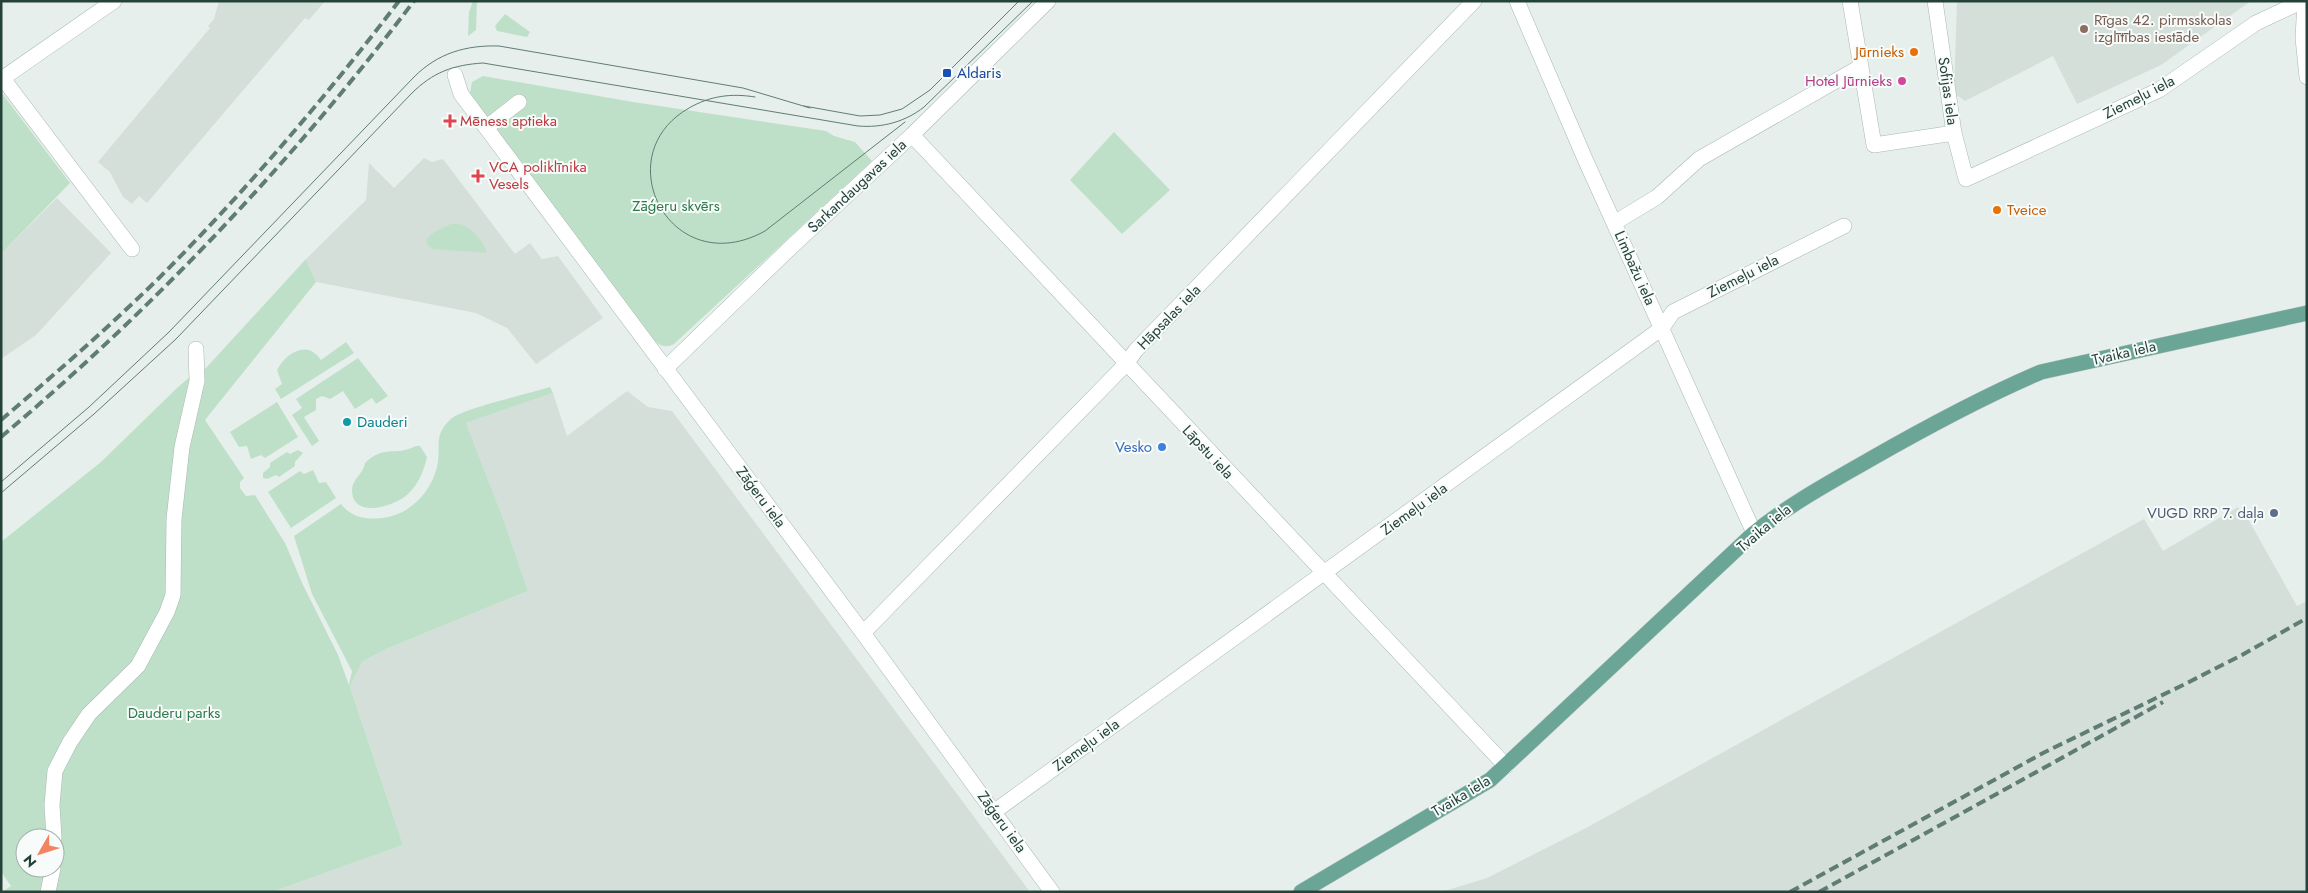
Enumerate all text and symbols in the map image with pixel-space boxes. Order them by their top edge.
place label: Rīgas 42. pirmsskolas izglītības iestāde [2094,9,2232,48]
marker: Rīgas 42. pirmsskolas izglītības iestāde [2078,23,2090,35]
place label: Jūrnieks [1853,41,1904,63]
marker: Jūrnieks [1908,46,1920,58]
street label: Sofijas iela [1932,56,1964,126]
place label: Aldaris [957,62,1001,84]
marker: Aldaris [941,67,953,79]
place label: Hotel Jūrnieks [1805,70,1892,92]
street label: Ziemeļu iela [2100,70,2178,124]
marker: Hotel Jūrnieks [1896,75,1908,87]
place label: Mēness aptieka [460,110,557,132]
marker: Mēness aptieka [444,115,456,127]
street label: Sarkandaugavas iela [803,134,911,238]
place label: VCA poliklīnika Vesels [489,156,587,195]
marker: VCA poliklīnika Vesels [471,169,485,183]
park label: Zāģeru skvērs [632,195,720,217]
place label: Tveice [2007,199,2047,221]
marker: Tveice [1991,204,2003,216]
street label: Limbažu iela [1609,227,1661,309]
street label: Ziemeļu iela [1704,249,1782,303]
street label: Hāpsalas iela [1132,279,1206,355]
street label: Tvaika iela [2090,335,2158,371]
place label: Dauderi [357,411,408,433]
marker: Dauderi [341,416,353,428]
street label: Lāpstu iela [1177,420,1239,484]
place label: Vesko [1115,436,1152,458]
marker: Vesko [1156,441,1168,453]
street label: Zāģeru iela [731,462,791,532]
street label: Ziemeļu iela [1376,477,1452,541]
street label: Tvaika iela [1732,499,1796,557]
place label: VUGD RRP 7. daļa [2147,502,2264,524]
marker: VUGD RRP 7. daļa [2268,507,2280,519]
park label: Dauderu parks [128,702,220,724]
street label: Ziemeļu iela [1048,713,1124,777]
street label: Tvaika iela [1428,770,1494,822]
street label: Zāģeru iela [972,787,1032,857]
north arrow [15,828,65,878]
text: N [19,851,41,872]

